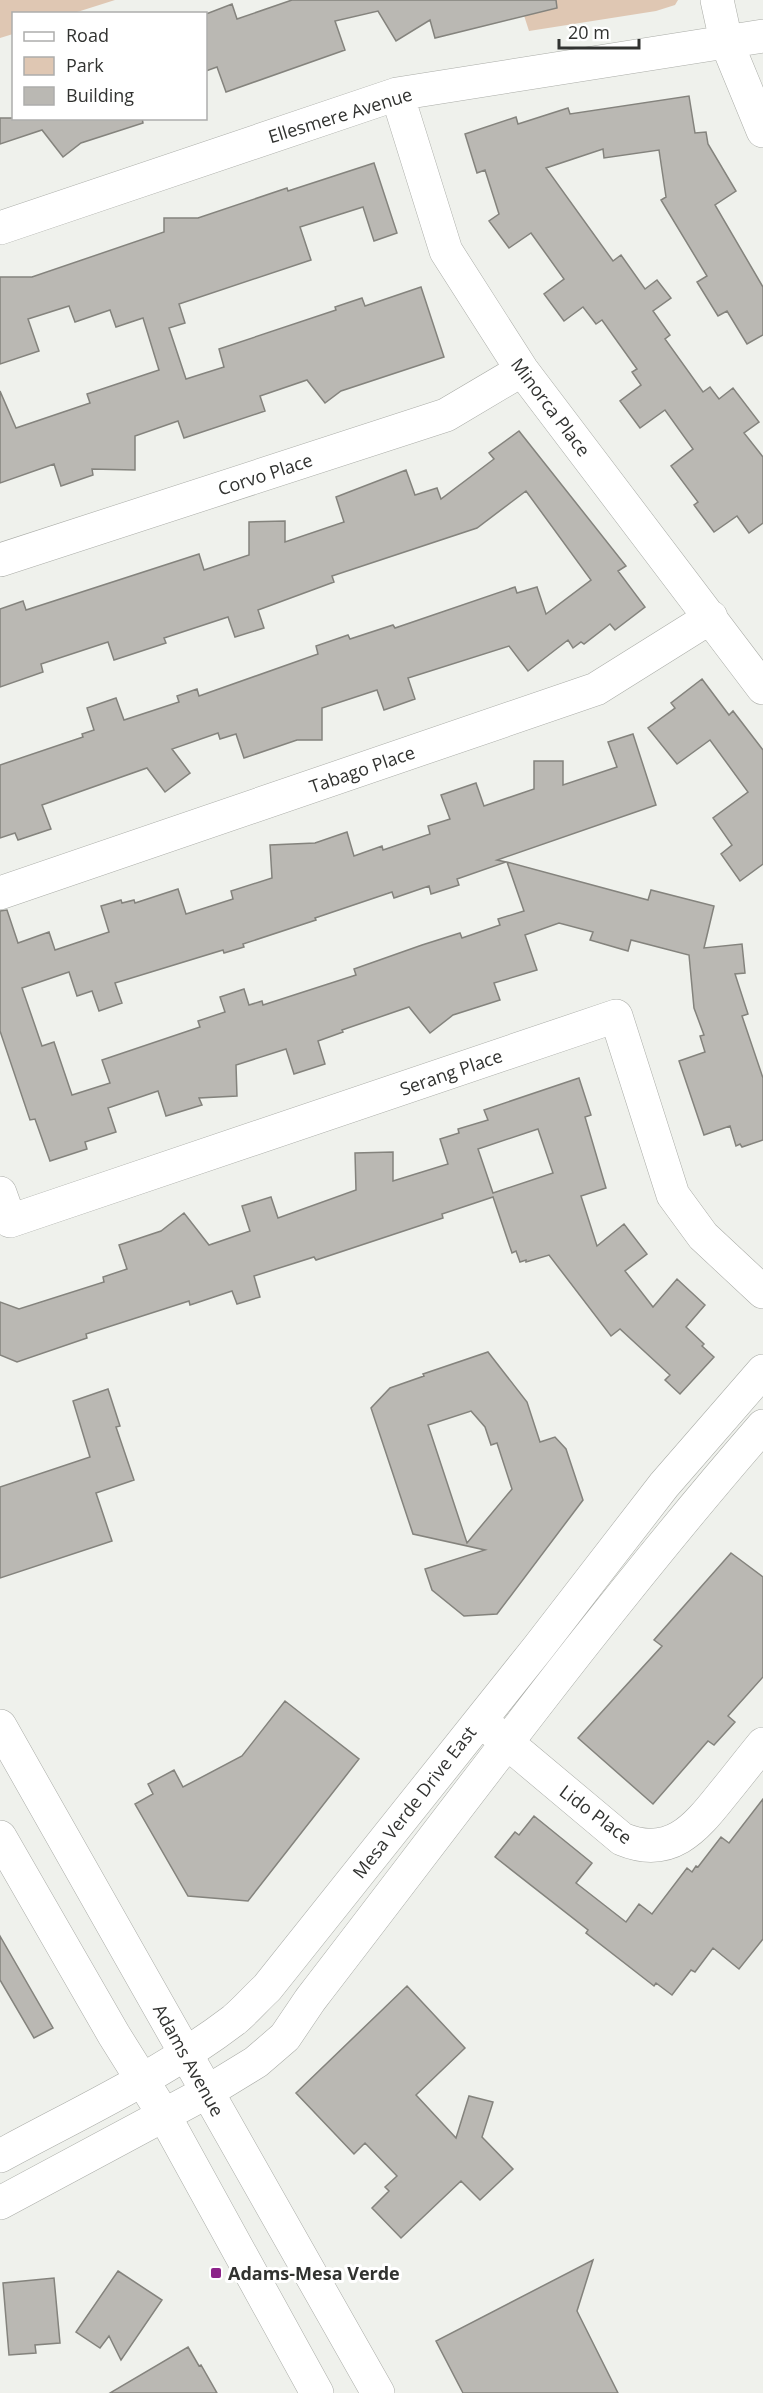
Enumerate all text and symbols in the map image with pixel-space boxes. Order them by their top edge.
legend [12,12,207,120]
scale bar [559,12,638,50]
text: 20 m [568,20,610,44]
text: Road [66,23,109,47]
text: Park [66,53,104,77]
street label: Ellesmere Avenue [265,82,415,148]
text: Building [66,83,134,107]
street label: Minorca Place [506,353,596,461]
street label: Corvo Place [215,447,315,501]
street label: Tabago Place [306,740,418,798]
street label: Serang Place [397,1043,505,1101]
street label: Mesa Verde Drive East [347,1721,481,1883]
street label: Lido Place [555,1779,637,1849]
street label: Adams Avenue [148,2000,230,2120]
place label: Adams-Mesa Verde [228,2261,400,2285]
marker: Adams-Mesa Verde [209,2266,223,2280]

